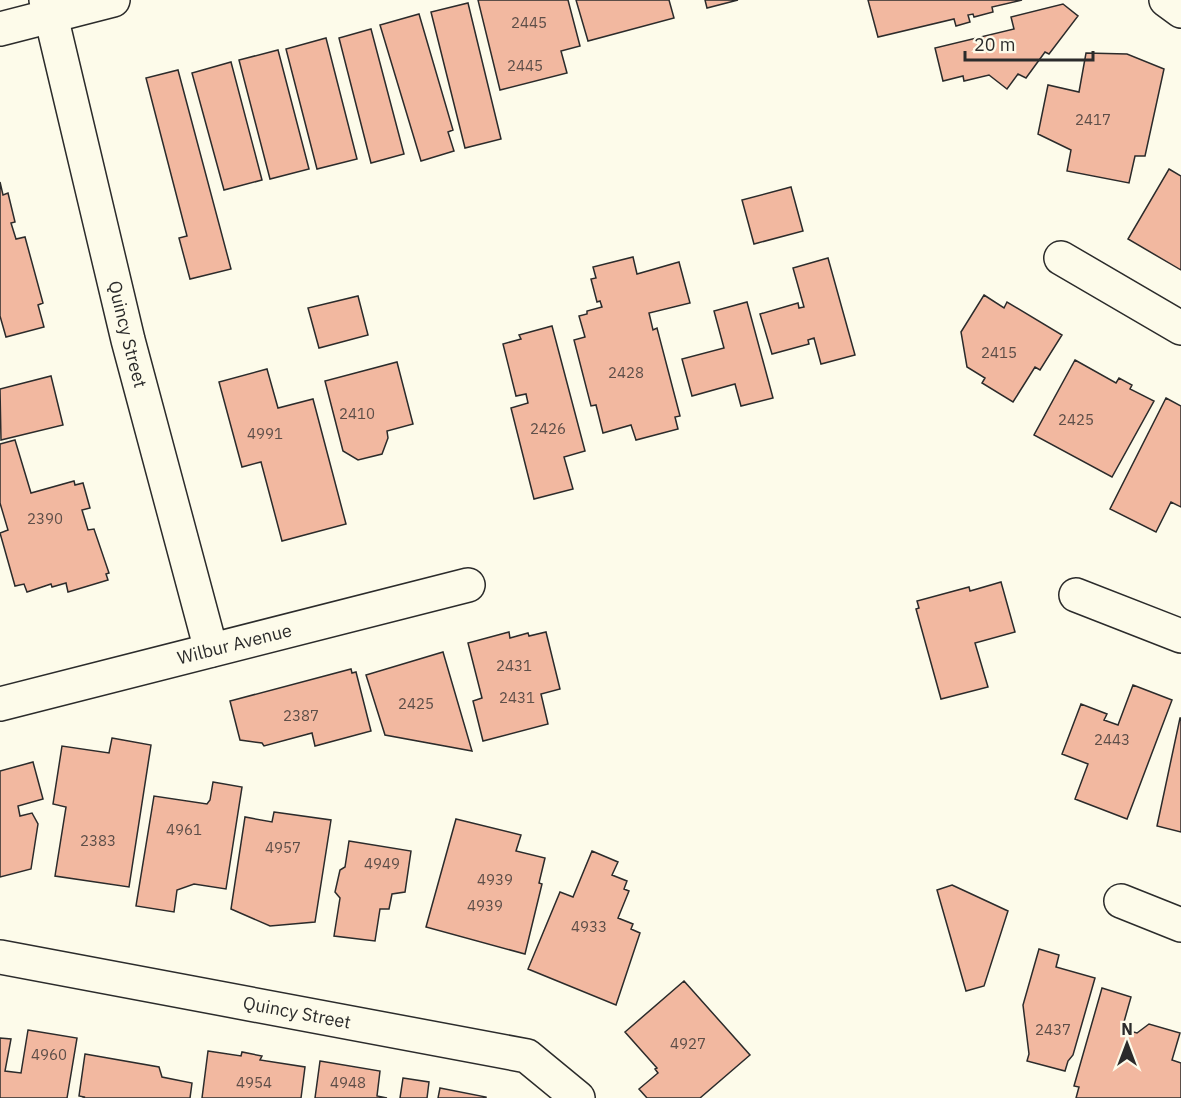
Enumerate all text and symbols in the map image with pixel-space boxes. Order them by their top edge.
house number: 2445 [511,13,547,32]
scale bar [965,24,1092,62]
text: 20 m [974,33,1016,56]
house number: 2445 [507,56,543,75]
house number: 2417 [1075,110,1111,129]
street label: Quincy Street [103,278,152,390]
house number: 2415 [981,343,1017,362]
house number: 2428 [608,363,644,382]
house number: 2410 [339,404,375,423]
house number: 2425 [1058,410,1094,429]
house number: 2426 [530,419,566,438]
house number: 4991 [247,424,283,443]
house number: 2390 [27,509,63,528]
street label: Wilbur Avenue [175,618,294,669]
house number: 2431 [496,656,532,675]
house number: 2431 [499,688,535,707]
house number: 2425 [398,694,434,713]
house number: 2387 [283,706,319,725]
house number: 2443 [1094,730,1130,749]
house number: 4961 [166,820,202,839]
house number: 2383 [80,831,116,850]
house number: 4957 [265,838,301,857]
house number: 4949 [364,854,400,873]
house number: 4939 [477,870,513,889]
house number: 4939 [467,896,503,915]
house number: 4933 [571,917,607,936]
street label: Quincy Street [241,991,353,1034]
north arrow [1097,1014,1157,1074]
text: N [1121,1019,1133,1039]
house number: 2437 [1035,1020,1071,1039]
house number: 4927 [670,1034,706,1053]
house number: 4960 [31,1045,67,1064]
house number: 4954 [236,1073,272,1092]
house number: 4948 [330,1073,366,1092]

